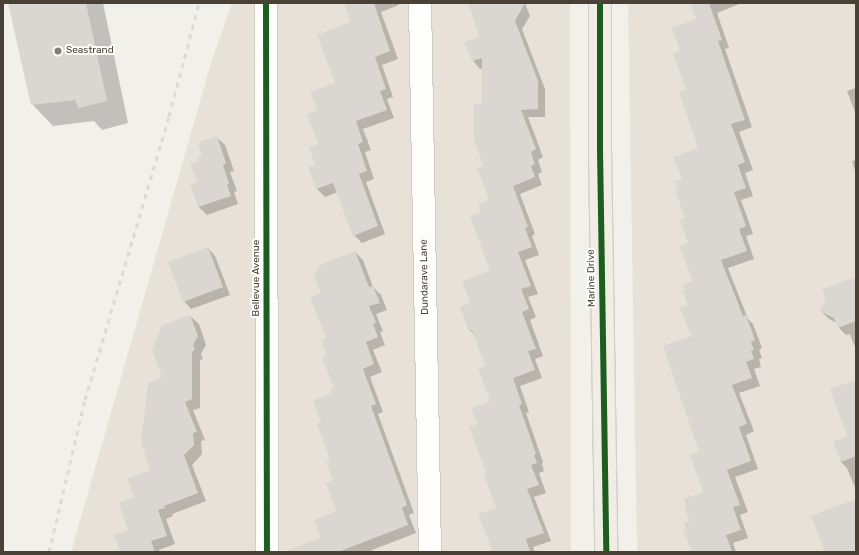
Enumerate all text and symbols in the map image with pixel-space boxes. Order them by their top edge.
place label: Seastrand [66,45,114,57]
marker: Seastrand [53,46,63,56]
street label: Bellevue Avenue [251,239,263,317]
street label: Dundarave Lane [418,239,432,315]
street label: Marine Drive [585,249,599,307]

